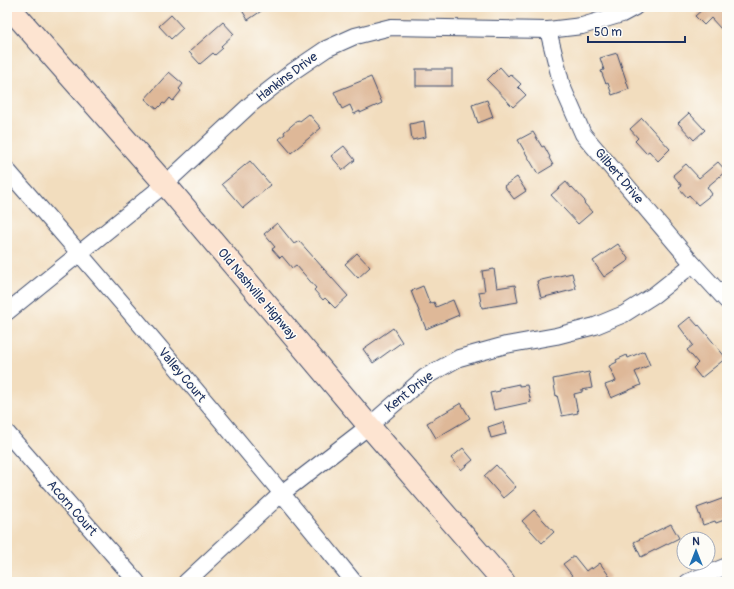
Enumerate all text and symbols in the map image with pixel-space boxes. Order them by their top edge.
scale bar [588,18,685,44]
text: 50 m [594,25,622,40]
street label: Hankins Drive [253,48,321,105]
street label: Gilbert Drive [591,145,647,207]
street label: Old Nashville Highway [214,245,300,343]
street label: Valley Court [155,344,210,406]
street label: Kent Drive [382,368,437,416]
street label: Acorn Court [44,477,101,540]
north arrow [676,531,716,571]
text: N [692,535,700,548]

